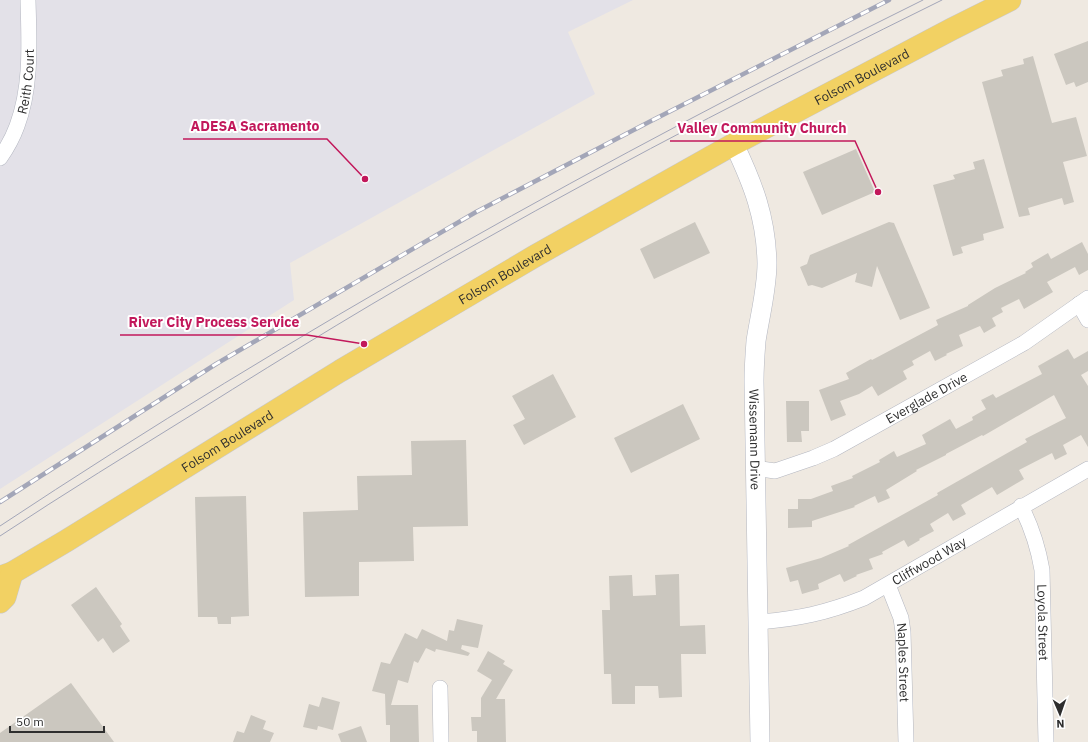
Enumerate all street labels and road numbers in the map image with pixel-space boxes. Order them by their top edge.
street label: Folsom Boulevard [811,45,912,109]
street label: Reith Court [13,49,37,116]
street label: Folsom Boulevard [455,240,554,308]
street label: Everglade Drive [883,368,970,427]
street label: Wissemann Drive [746,389,764,490]
street label: Folsom Boulevard [178,406,276,476]
street label: Cliffwood Way [889,532,970,589]
street label: Loyola Street [1034,584,1053,661]
street label: Naples Street [893,622,913,702]

